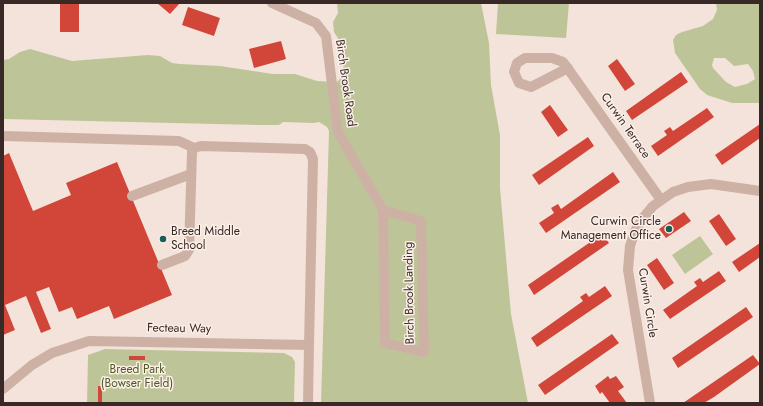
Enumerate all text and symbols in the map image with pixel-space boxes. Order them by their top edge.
street label: Birch Brook Road [332,38,358,128]
street label: Curwin Terrace [597,90,653,162]
place label: Curwin Circle Management Office [561,215,661,243]
marker: Curwin Circle Management Office [664,224,674,234]
place label: Breed Middle School [171,225,240,253]
marker: Breed Middle School [158,234,168,244]
street label: Birch Brook Landing [402,242,418,344]
street label: Curwin Circle [634,267,660,339]
street label: Fecteau Way [147,321,211,337]
park label: Breed Park (Bowser Field) [101,363,173,391]

